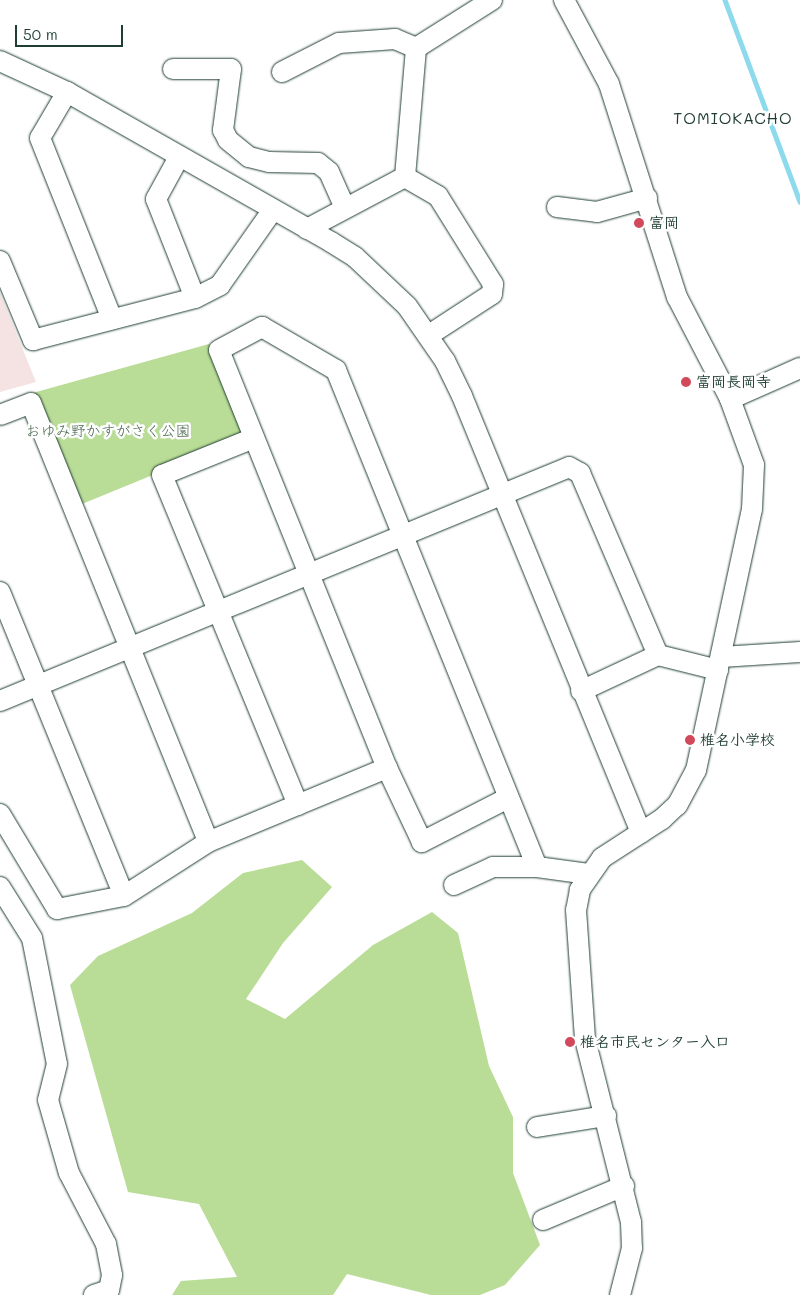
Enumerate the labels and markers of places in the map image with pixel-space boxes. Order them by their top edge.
place label: 富岡 [649,214,679,232]
marker: 富岡 [633,217,645,229]
place label: 富岡長岡寺 [696,373,771,391]
marker: 富岡長岡寺 [680,376,692,388]
place label: 椎名小学校 [700,731,775,749]
marker: 椎名小学校 [684,734,696,746]
place label: 椎名市民センター入口 [580,1033,730,1051]
marker: 椎名市民センター入口 [564,1036,576,1048]

